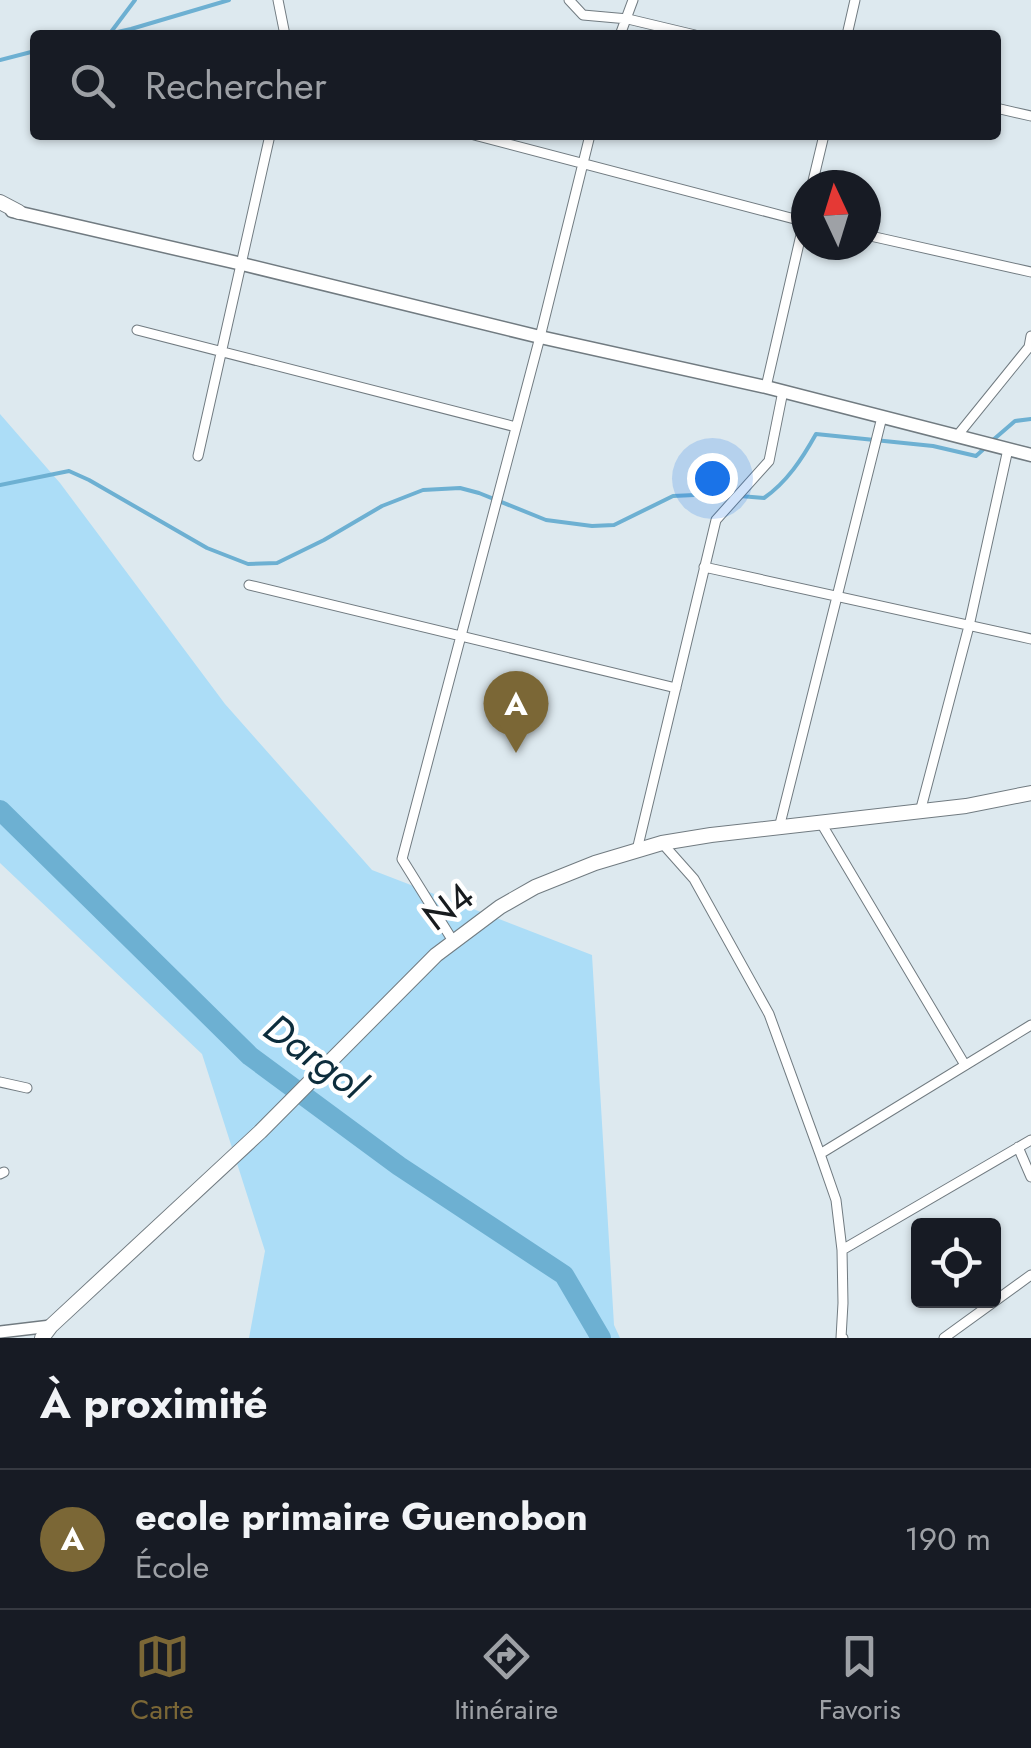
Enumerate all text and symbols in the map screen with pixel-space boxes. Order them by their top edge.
search box [30,30,1001,140]
icon: search [65,58,120,113]
text: Rechercher [145,58,327,113]
north arrow [791,170,881,260]
your location [687,453,738,504]
pin: A [484,670,548,753]
street label: N4 [411,869,485,943]
water label: Dargol [252,999,380,1114]
map controls [911,1218,1001,1308]
button: locate [911,1218,1001,1308]
text: À proximité [40,1373,268,1434]
text: ecole primaire Guenobon [135,1489,588,1544]
text: A [61,1516,84,1562]
text: 190 m [904,1516,991,1562]
text: École [135,1544,209,1590]
tab: Carte [130,1629,194,1730]
tab: Itinéraire [454,1629,558,1730]
tab: Favoris [819,1629,901,1730]

